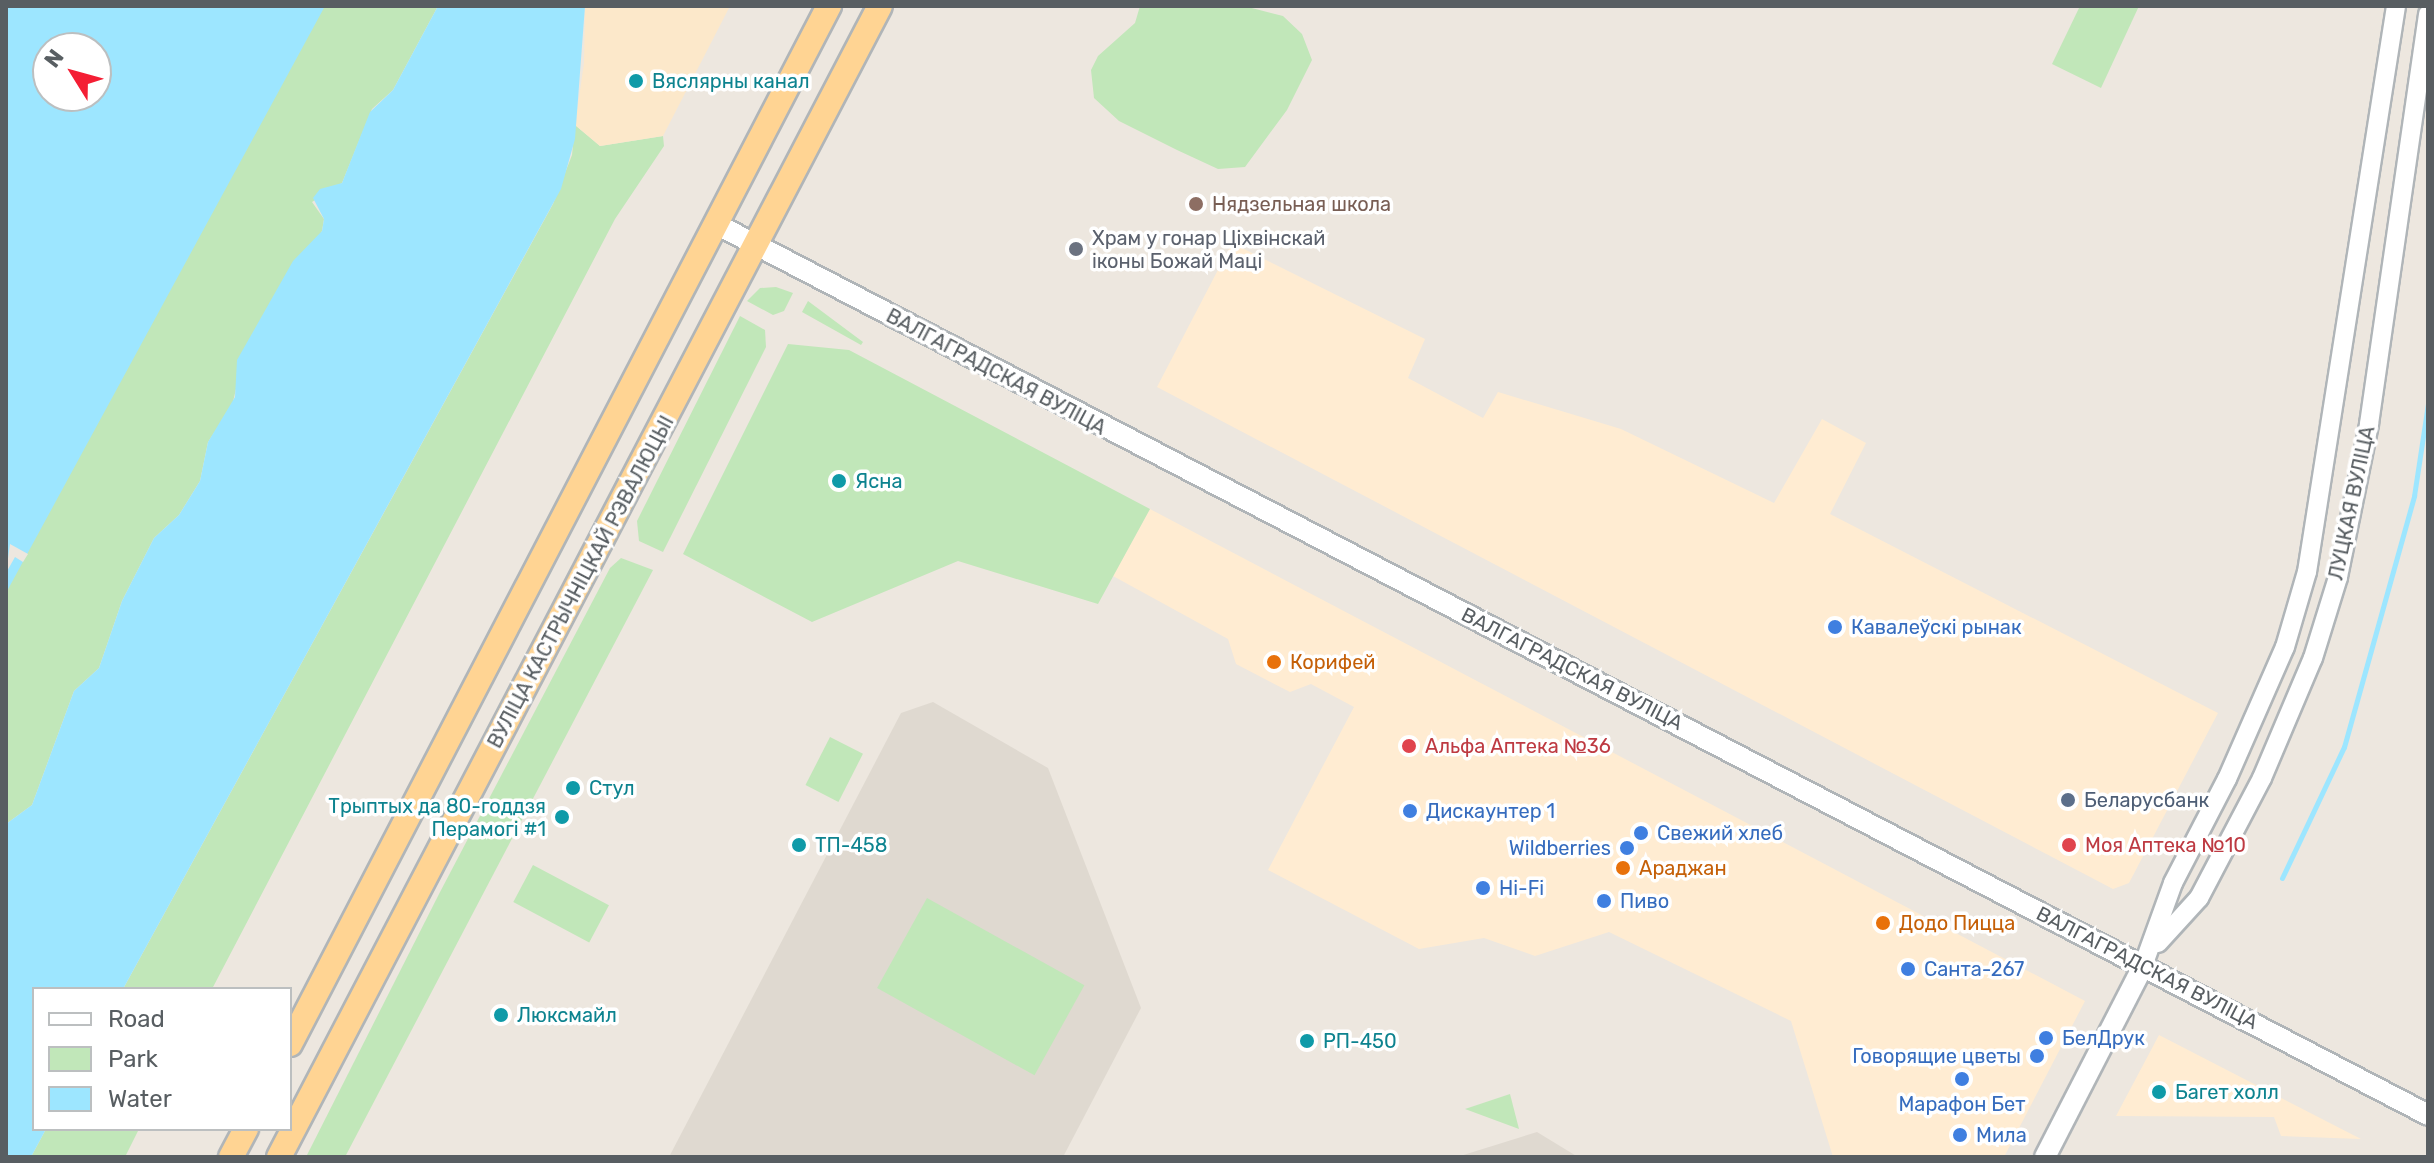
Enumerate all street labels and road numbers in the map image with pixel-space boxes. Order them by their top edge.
street label: ВАЛГАГРАДСКАЯ ВУЛІЦА [882,304,1110,440]
street label: ВУЛІЦА КАСТРЫЧНІЦКАЙ РЭВАЛЮЦЫІ [483,412,679,752]
street label: ЛУЦКАЯ ВУЛІЦА [2324,424,2380,582]
street label: ВАЛГАГРАДСКАЯ ВУЛІЦА [1457,603,1687,735]
street label: ВАЛГАГРАДСКАЯ ВУЛІЦА [2032,902,2262,1034]

